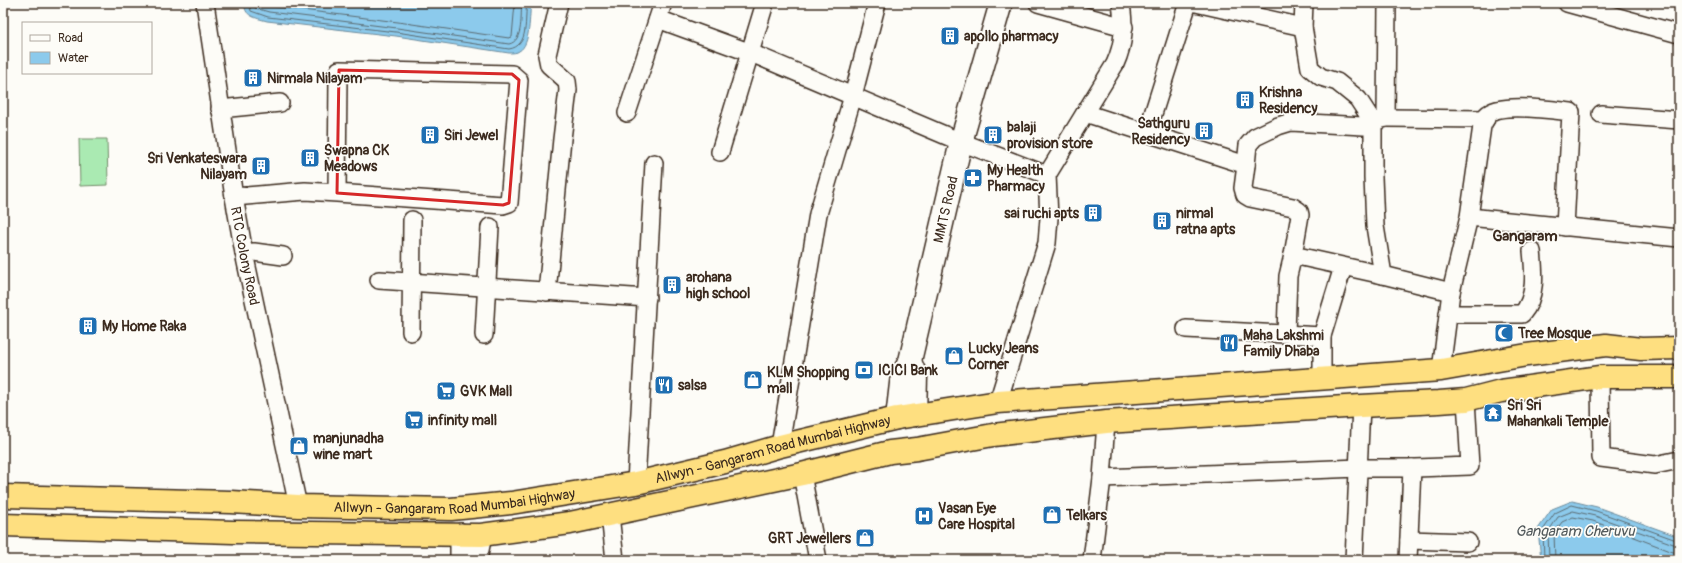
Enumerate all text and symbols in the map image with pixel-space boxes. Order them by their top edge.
legend [22,22,152,74]
building icon: apollo pharmacy [939,25,961,47]
place label: apollo pharmacy [964,28,1059,45]
text: Road [58,31,83,46]
text: Water [58,51,89,66]
building icon: Nirmala Nilayam [242,67,264,89]
place label: Nirmala Nilayam [267,70,363,87]
place label: Krishna Residency [1259,84,1317,117]
building icon: Krishna Residency [1234,89,1256,111]
place label: Sathguru Residency [1132,115,1190,148]
place label: balaji provision store [1007,119,1094,152]
building icon: Sathguru Residency [1193,120,1215,142]
building icon: Siri Jewel [419,124,441,146]
building icon: balaji provision store [982,124,1004,146]
place label: Siri Jewel [444,127,498,144]
place label: Swapna CK Meadows [324,142,390,175]
building icon: Swapna CK Meadows [299,147,321,169]
place label: Sri Venkateswara Nilayam [147,150,248,183]
building icon: Sri Venkateswara Nilayam [250,155,272,177]
place label: My Health Pharmacy [987,162,1045,195]
pharmacy icon: My Health Pharmacy [962,167,984,189]
street label: MMTS Road [930,174,962,245]
building icon: sai ruchi apts [1082,202,1104,224]
street label: RTC Colony Road [227,205,263,307]
place label: sai ruchi apts [1004,205,1080,222]
place label: nirmal ratna apts [1176,205,1236,238]
building icon: nirmal ratna apts [1151,210,1173,232]
district label: Gangaram [1492,227,1558,246]
place label: arohana high school [686,269,750,302]
building icon: arohana high school [661,274,683,296]
building icon: My Home Raka [77,315,99,337]
place label: My Home Raka [102,318,187,335]
mosque icon: Tree Mosque [1493,322,1515,344]
place label: Tree Mosque [1517,325,1592,342]
place label: Maha Lakshmi Family Dhaba [1243,327,1324,360]
restaurant icon: Maha Lakshmi Family Dhaba [1218,332,1240,354]
place label: Lucky Jeans Corner [968,340,1039,373]
shop icon: Lucky Jeans Corner [943,345,965,367]
bank icon: ICICI Bank [853,359,875,381]
place label: ICICI Bank [878,362,938,379]
place label: KLM Shopping mall [767,364,849,397]
shop icon: KLM Shopping mall [742,369,764,391]
restaurant icon: salsa [653,374,675,396]
place label: salsa [678,377,707,394]
supermarket icon: GVK Mall [435,380,457,402]
place label: GVK Mall [460,383,512,400]
place label: Sri Sri Mahankali Temple [1507,397,1609,430]
temple icon: Sri Sri Mahankali Temple [1482,402,1504,424]
supermarket icon: infinity mall [403,409,425,431]
place label: infinity mall [428,412,497,429]
street label: Allwyn - Gangaram Road Mumbai Highway [653,412,892,487]
place label: manjunadha wine mart [313,430,384,463]
shop icon: manjunadha wine mart [288,435,310,457]
street label: Allwyn - Gangaram Road Mumbai Highway [333,485,576,518]
place label: Vasan Eye Care Hospital [938,500,1015,533]
shop icon: Telkars [1041,504,1063,526]
hospital icon: Vasan Eye Care Hospital [913,505,935,527]
place label: Telkars [1065,507,1108,524]
water label: Gangaram Cheruvu [1515,522,1636,541]
shop icon: GRT Jewellers [854,527,876,549]
place label: GRT Jewellers [768,530,852,547]

